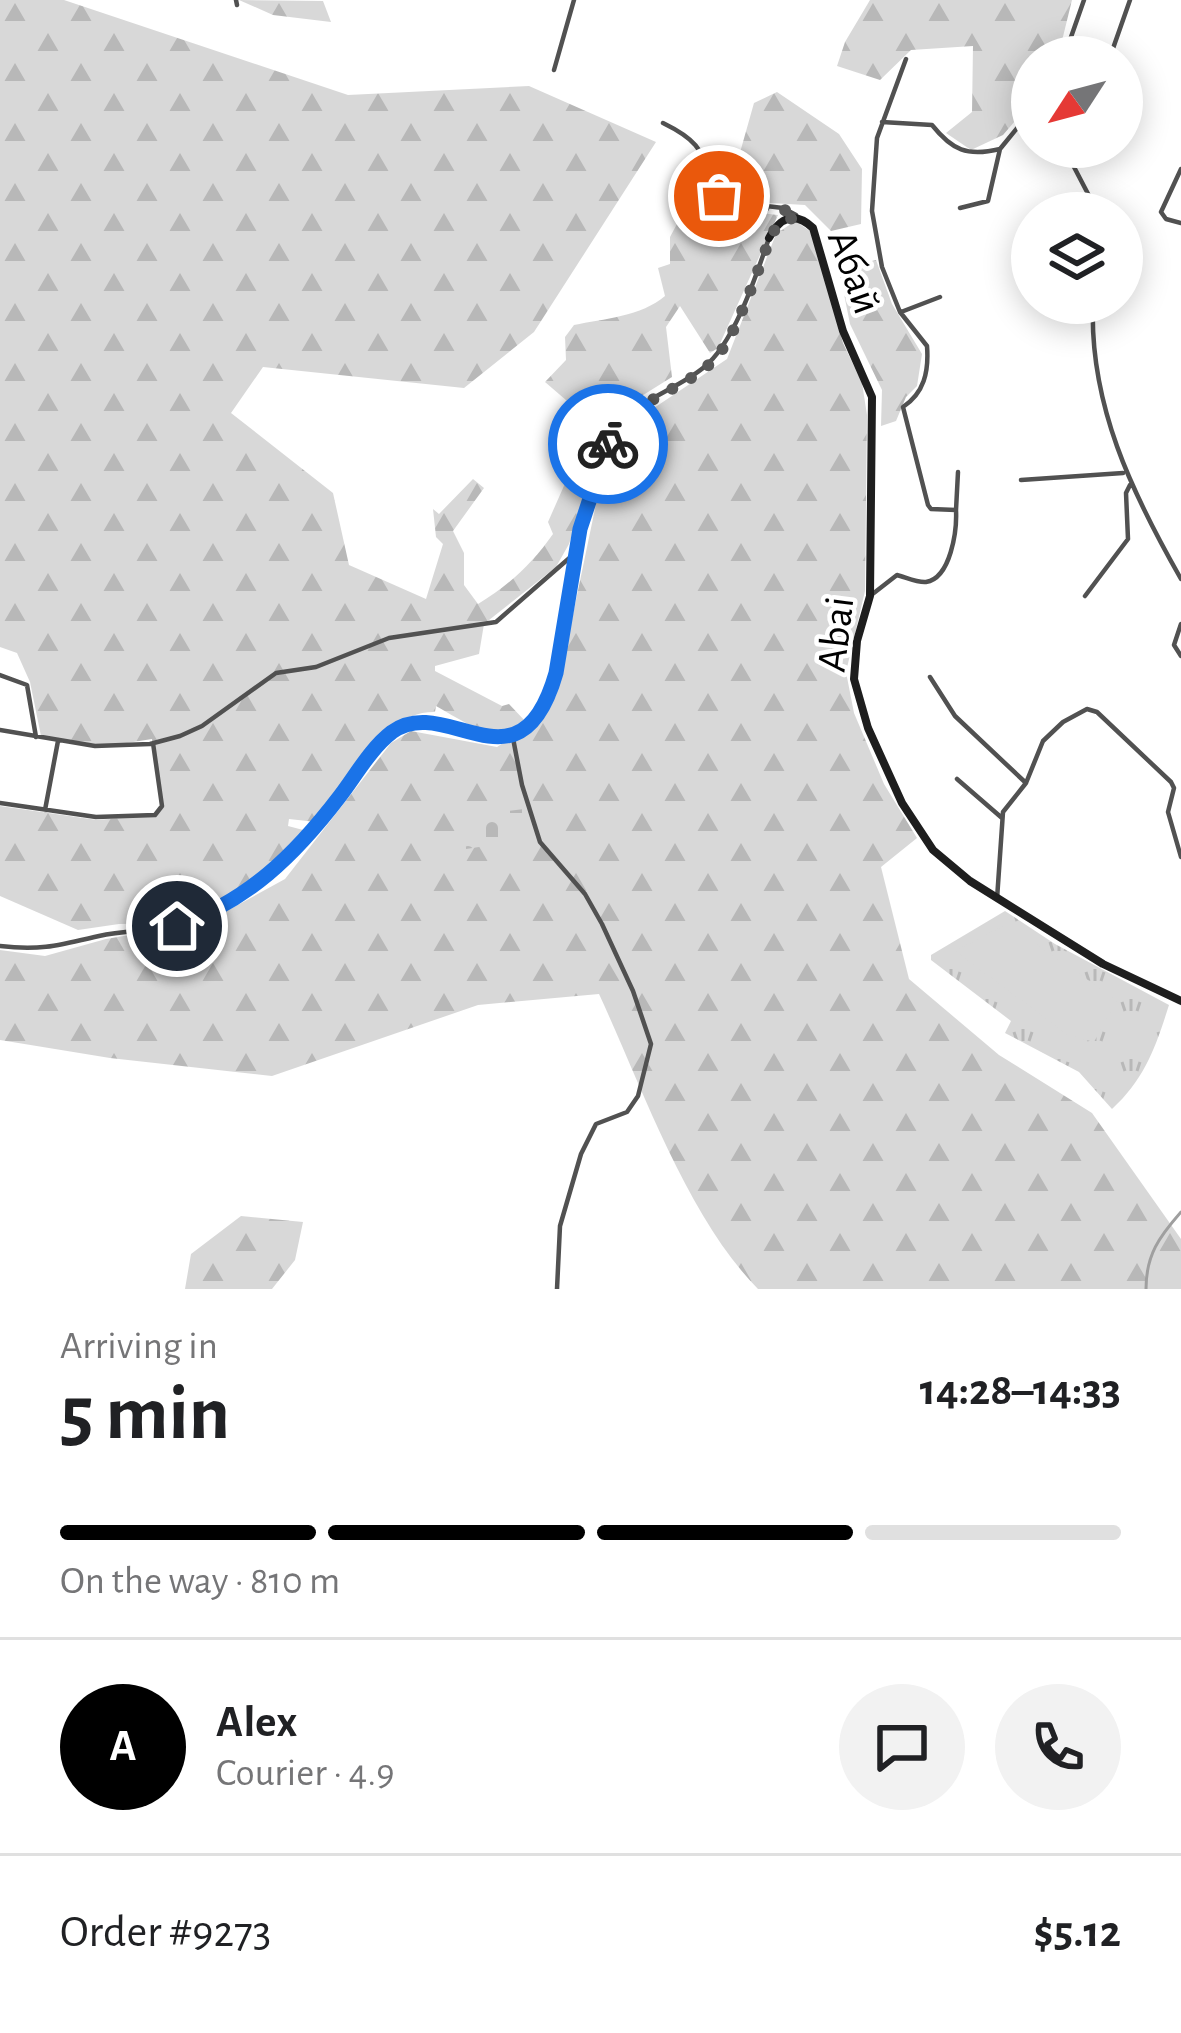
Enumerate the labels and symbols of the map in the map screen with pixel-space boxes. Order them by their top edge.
north arrow [1011,36,1143,168]
pin [668,145,770,247]
street label: Абай [820,224,889,319]
courier [548,384,668,504]
street label: Abai [811,594,861,674]
pin [126,875,228,977]

